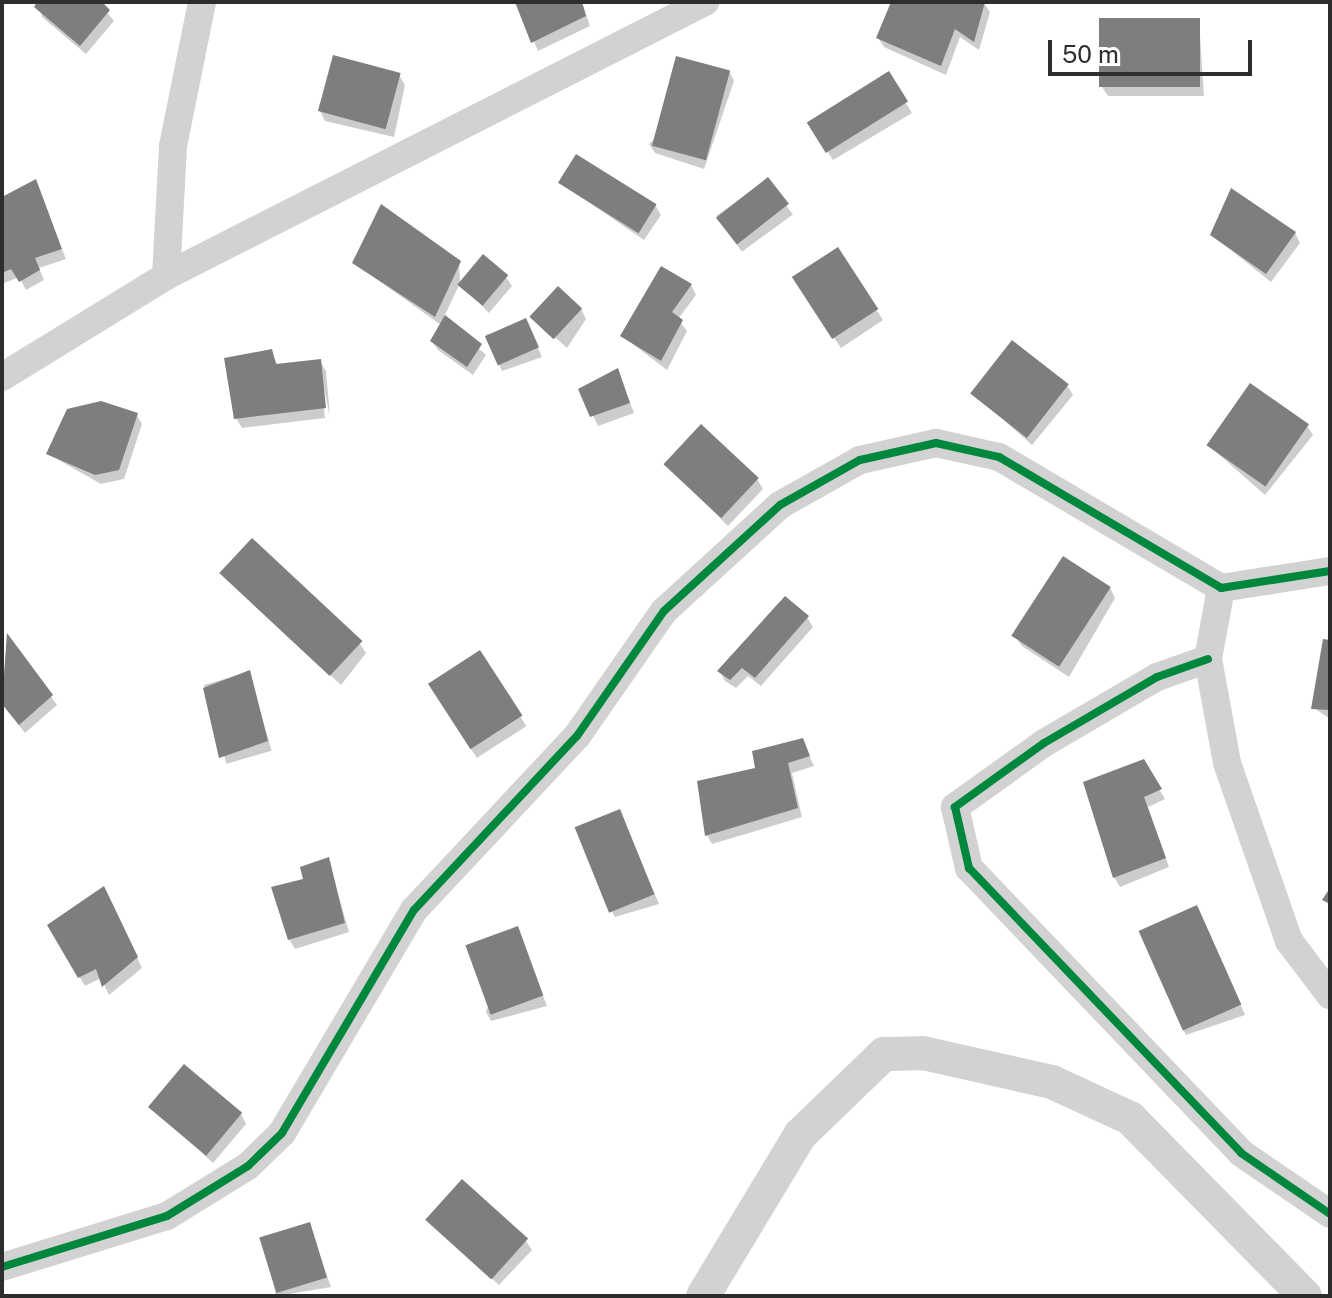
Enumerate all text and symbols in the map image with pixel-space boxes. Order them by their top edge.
scale bar [1052,24,1256,74]
text: 50 m [1062,40,1119,68]

